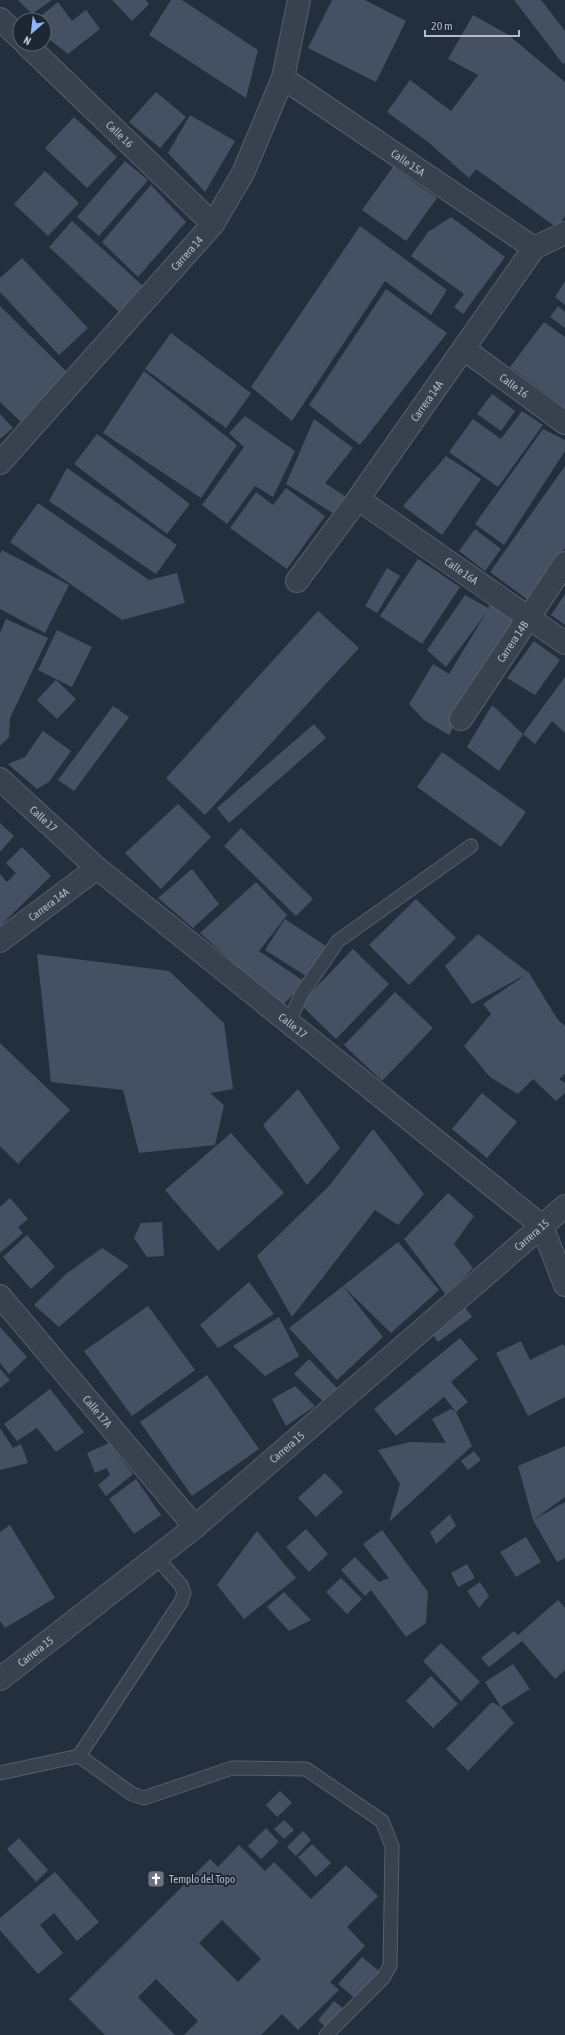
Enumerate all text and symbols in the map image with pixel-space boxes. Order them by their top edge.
north arrow [12,12,52,52]
scale bar [425,12,519,38]
text: 20 m [431,19,453,33]
text: N [22,34,33,48]
street label: Calle 16 [104,119,136,150]
street label: Calle 15A [389,147,428,179]
street label: Carrera 14 [169,234,205,273]
street label: Calle 16 [497,371,531,400]
street label: Carrera 14A [408,378,446,424]
street label: Calle 16A [442,555,481,587]
street label: Carrera 14B [495,618,531,664]
street label: Calle 17 [27,803,60,834]
street label: Carrera 14A [26,885,72,923]
street label: Calle 17 [276,1011,309,1040]
street label: Carrera 15 [512,1217,551,1253]
street label: Calle 17A [81,1393,115,1430]
street label: Carrera 15 [267,1429,307,1465]
street label: Carrera 15 [15,1634,56,1669]
church icon: Templo del Topo [146,1869,166,1889]
place label: Templo del Topo [169,1873,235,1885]

